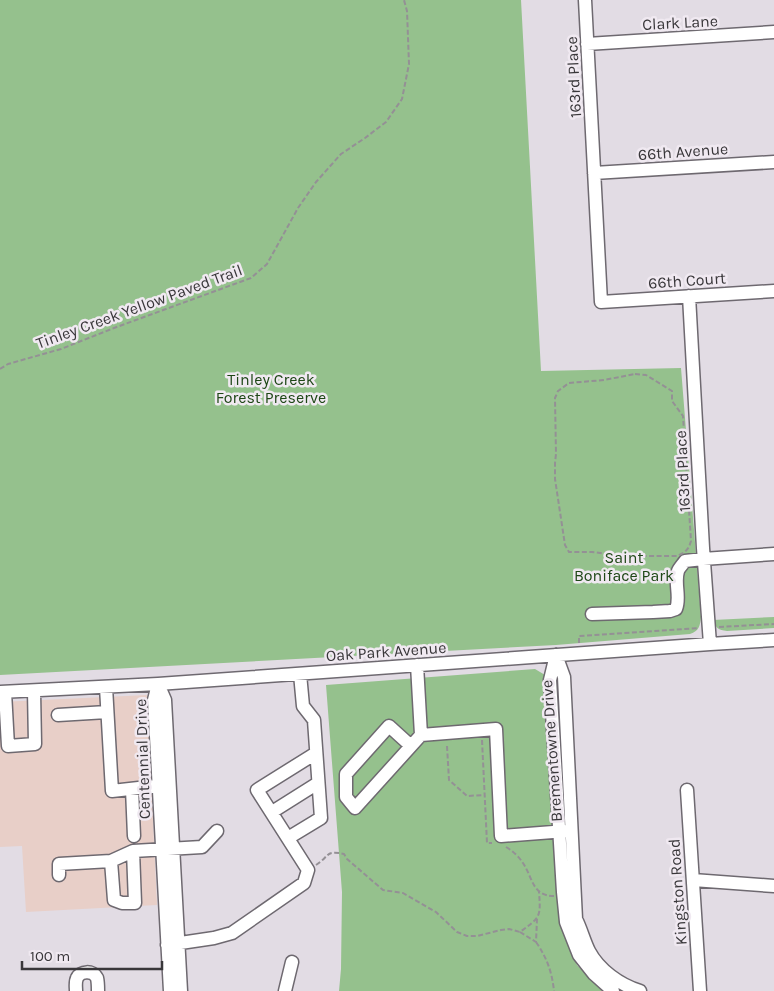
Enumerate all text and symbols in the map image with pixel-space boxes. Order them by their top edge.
street label: Clark Lane [642,11,718,34]
street label: 163rd Place [562,36,585,118]
street label: 66th Avenue [637,139,729,164]
street label: Tinley Creek Yellow Paved Trail [33,260,245,353]
street label: 66th Court [648,268,727,293]
park label: Tinley Creek Forest Preserve [216,370,326,407]
street label: 163rd Place [671,430,694,512]
park label: Saint Boniface Park [574,548,674,585]
street label: Oak Park Avenue [325,638,447,665]
street label: Brementowne Drive [537,679,566,823]
street label: Centennial Drive [131,698,154,820]
street label: Kingston Road [664,838,691,946]
scale bar [22,938,162,970]
text: 100 m [30,947,70,965]

